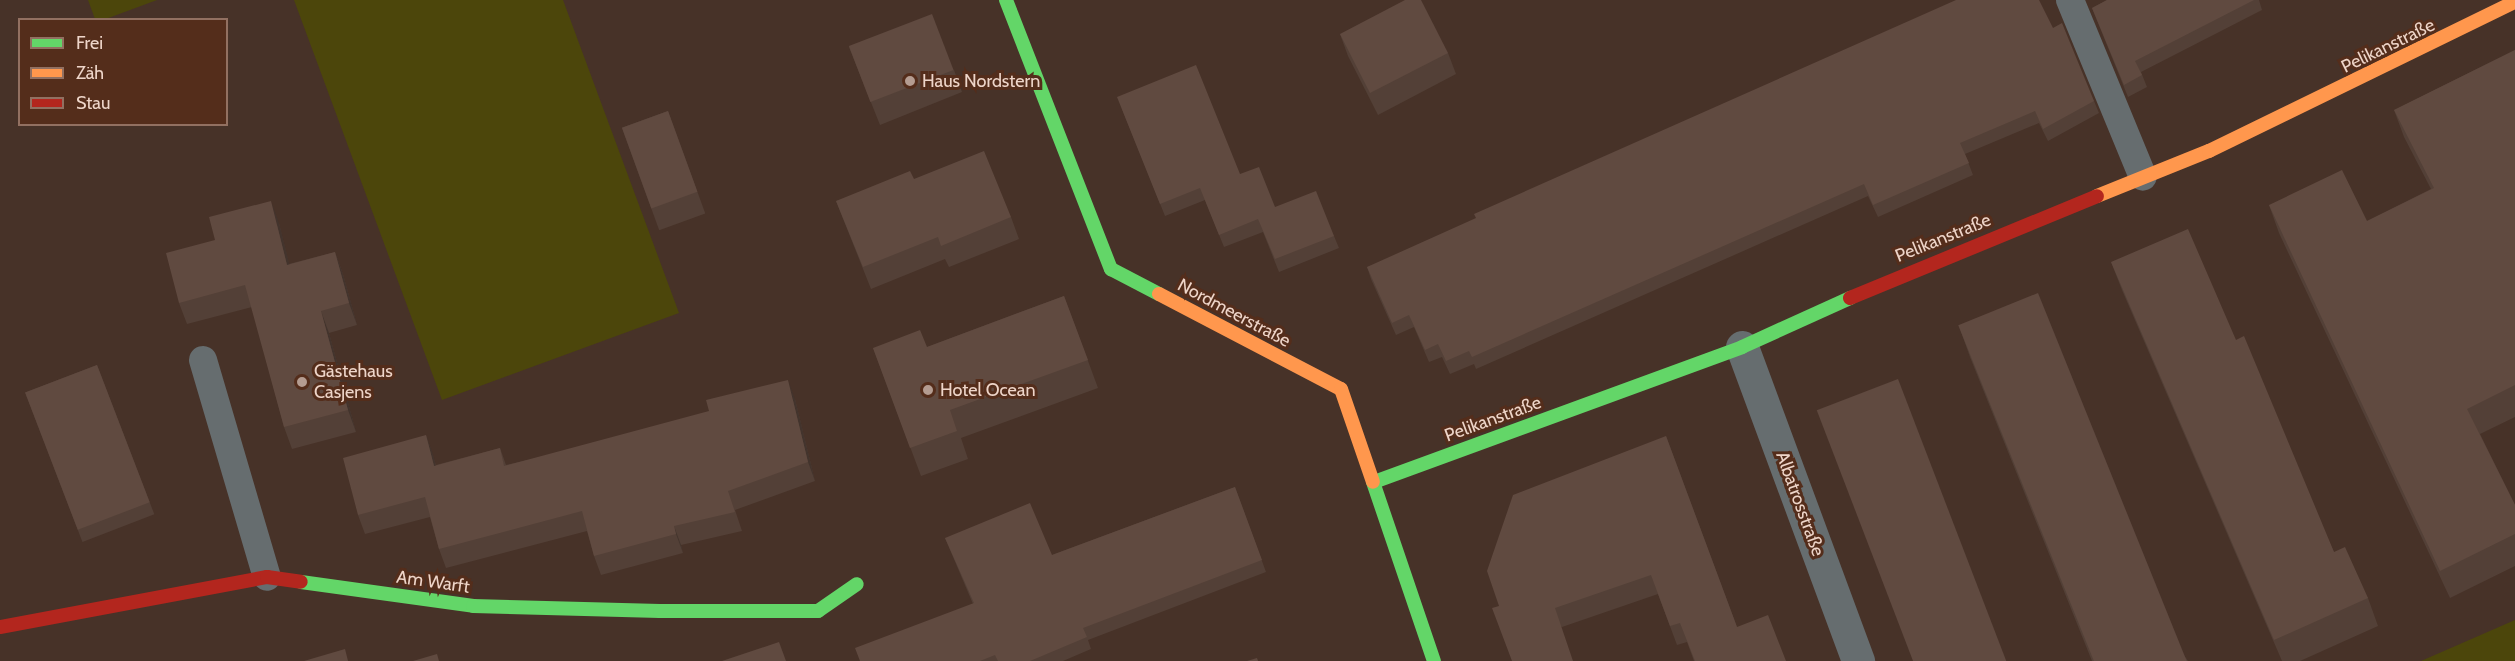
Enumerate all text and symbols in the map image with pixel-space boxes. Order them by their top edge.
street label: Pelikanstraße [2338,14,2438,78]
legend [18,18,228,126]
text: Frei [76,32,103,54]
text: Zäh [76,62,104,84]
place label: Haus Nordstern [922,70,1040,92]
marker: Haus Nordstern [903,74,917,88]
text: Stau [76,92,110,114]
street label: Pelikanstraße [1892,209,1994,267]
street label: Nordmeerstraße [1174,274,1294,352]
place label: Gästehaus Casjens [314,361,393,404]
marker: Gästehaus Casjens [295,375,309,389]
place label: Hotel Ocean [940,379,1035,401]
marker: Hotel Ocean [921,383,935,397]
street label: Pelikanstraße [1442,392,1544,446]
street label: Albatrosstraße [1771,449,1829,559]
street label: Am Warft [395,566,471,598]

